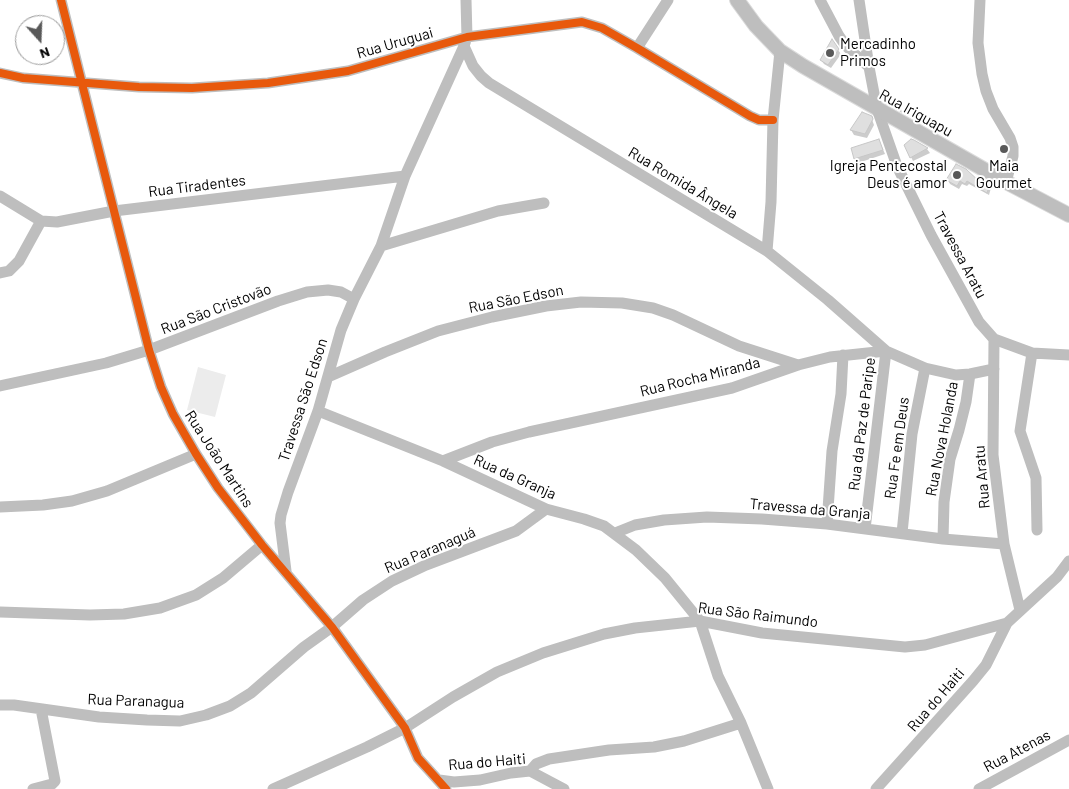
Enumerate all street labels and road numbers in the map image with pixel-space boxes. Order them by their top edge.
street label: Rua Uruguai [355,24,435,62]
street label: Rua Iriguapu [876,85,956,141]
street label: Rua Romida Ângela [625,143,741,223]
street label: Rua Tiradentes [147,171,247,201]
street label: Travessa Aratu [930,208,990,302]
street label: Rua São Cristovão [158,280,274,338]
street label: Rua São Edson [467,281,565,317]
street label: Travessa São Edson [275,336,331,464]
street label: Rua Rocha Miranda [638,353,762,401]
street label: Rua da Paz de Paripe [845,356,879,492]
street label: Rua Nova Holanda [922,380,962,498]
street label: Rua Fe em Deus [881,396,913,500]
street label: Rua João Martins [181,407,257,511]
street label: Rua Aratu [970,445,994,509]
street label: Rua da Granja [471,451,559,503]
street label: Travessa da Granja [749,495,871,523]
street label: Rua Paranaguá [382,523,478,577]
street label: Rua São Raimundo [697,599,819,631]
street label: Rua do Haiti [904,665,968,735]
street label: Rua Paranagua [87,690,185,712]
street label: Rua Atenas [981,726,1053,776]
street label: Rua do Haiti [447,750,527,774]

